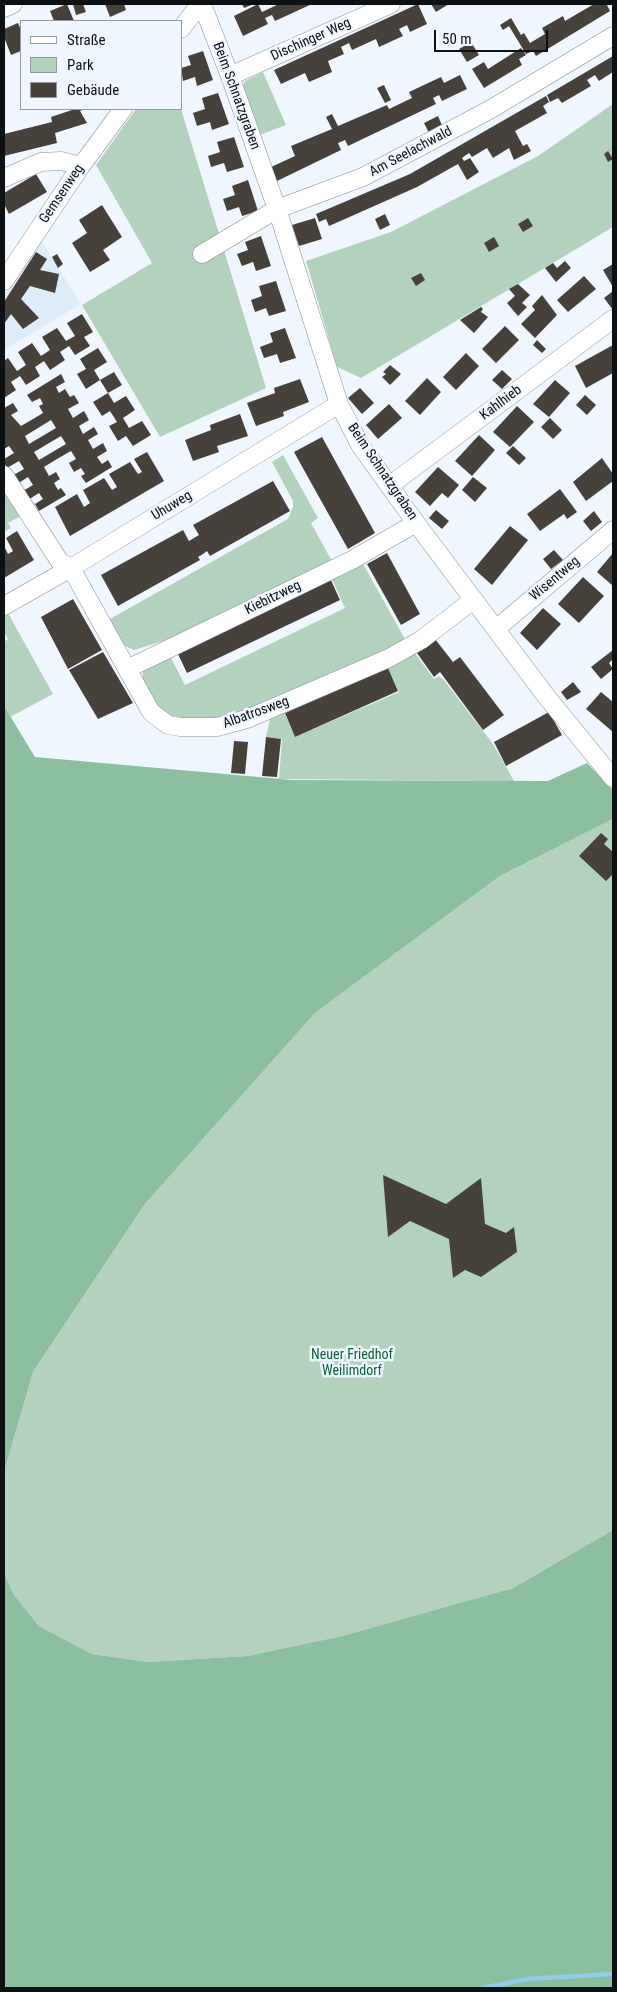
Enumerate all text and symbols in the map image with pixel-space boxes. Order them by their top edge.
street label: Dischinger Weg [268,15,354,65]
legend [20,20,182,110]
scale bar [437,20,551,52]
text: 50 m [442,30,472,48]
text: Straße [67,31,106,49]
street label: Beim Schnatzgraben [209,40,263,152]
text: Park [67,56,94,74]
text: Gebäude [67,81,119,99]
street label: Am Seelachwald [367,123,455,181]
street label: Gemsenweg [36,161,88,227]
street label: Kahlhieb [477,382,525,424]
street label: Beim Schnatzgraben [343,420,421,524]
street label: Uhuweg [149,487,195,525]
street label: Wisentweg [526,553,584,605]
street label: Kiebitzweg [242,577,304,619]
street label: Albatrosweg [221,693,291,733]
park label: Neuer Friedhof Weilimdorf [311,1347,393,1380]

